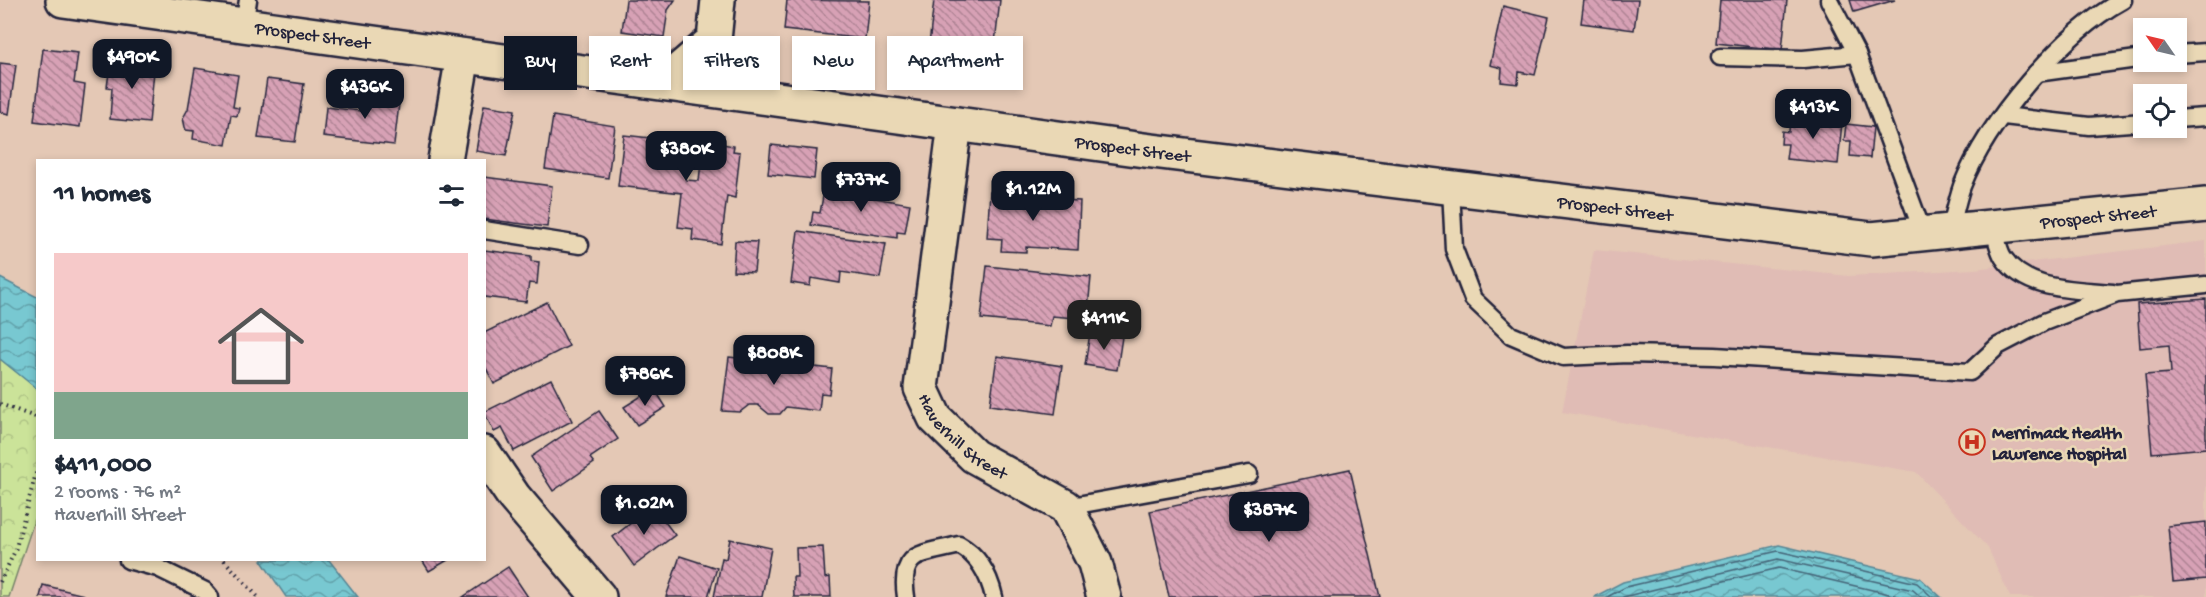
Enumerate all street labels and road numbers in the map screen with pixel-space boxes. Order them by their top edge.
street label: Prospect Street [252,19,373,56]
street label: Prospect Street [1072,132,1193,169]
street label: Prospect Street [1555,193,1675,228]
street label: Prospect Street [2038,202,2159,235]
street label: Haverhill Street [912,391,1012,486]

